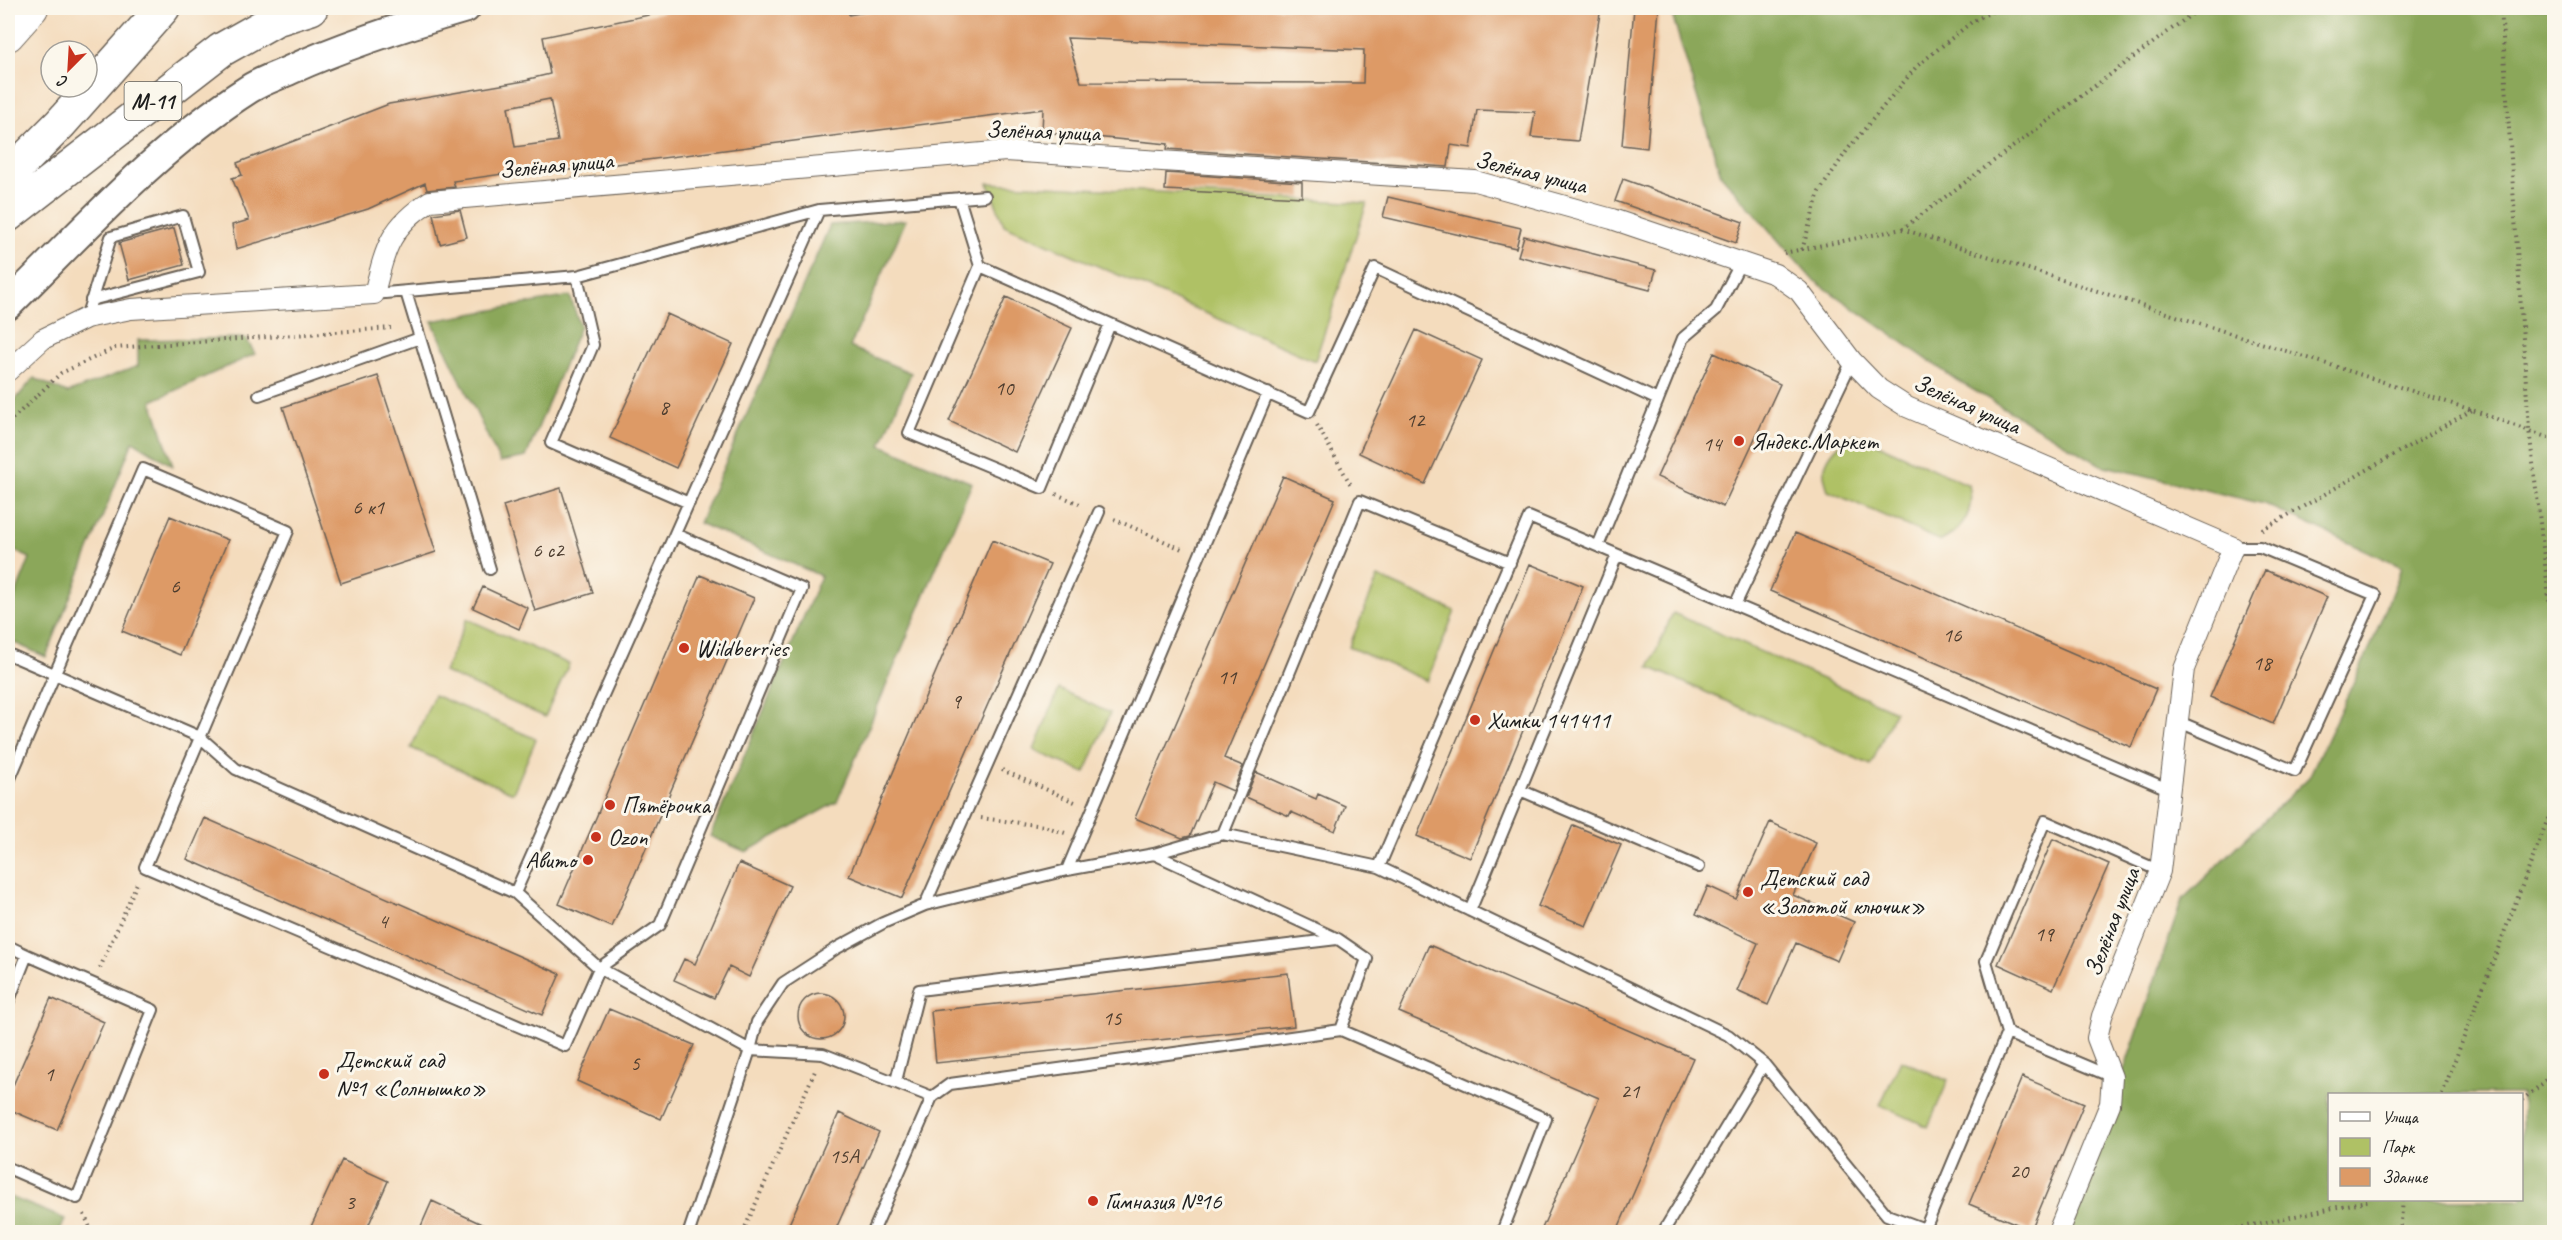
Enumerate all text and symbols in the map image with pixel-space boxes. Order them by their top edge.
north arrow [39,39,99,99]
text: С [54,70,71,93]
road number: М-11 [124,82,182,120]
street label: Зелёная улица [985,114,1102,148]
street label: Зелёная улица [1472,144,1591,201]
street label: Зелёная улица [498,145,615,185]
street label: Зелёная улица [1909,367,2026,441]
house number: 10 [995,375,1015,401]
house number: 8 [659,394,671,420]
house number: 12 [1406,407,1426,433]
place label: Яндекс.Маркет [1751,426,1879,456]
house number: 14 [1703,431,1724,457]
marker: Яндекс.Маркет [1732,434,1746,448]
house number: 6 к1 [352,494,385,520]
house number: 6 с2 [532,537,565,563]
house number: 6 [170,573,180,599]
house number: 16 [1943,622,1962,648]
place label: Wildberries [696,633,790,663]
marker: Wildberries [677,641,691,655]
house number: 18 [2253,650,2274,676]
house number: 11 [1218,664,1238,690]
house number: 9 [951,688,962,714]
place label: Химки 141411 [1487,705,1611,735]
marker: Химки 141411 [1468,713,1482,727]
place label: Пятёрочка [622,790,711,820]
marker: Пятёрочка [603,798,617,812]
place label: Ozon [608,822,648,852]
marker: Ozon [589,830,603,844]
place label: Авито [526,845,579,875]
marker: Авито [581,853,595,867]
street label: Зелёная улица [2078,862,2147,981]
place label: Детский сад «Золотой ключик» [1760,863,1925,921]
marker: Детский сад «Золотой ключик» [1741,885,1755,899]
house number: 4 [378,908,390,934]
house number: 19 [2035,921,2055,947]
house number: 15 [1103,1005,1123,1031]
place label: Детский сад №1 «Солнышко» [336,1045,486,1103]
house number: 5 [630,1050,641,1076]
house number: 1 [44,1061,55,1087]
marker: Детский сад №1 «Солнышко» [317,1067,331,1081]
house number: 21 [1621,1078,1641,1104]
legend [2328,1093,2523,1201]
text: Улица [2382,1106,2419,1128]
text: Парк [2382,1136,2416,1158]
house number: 15А [829,1143,860,1169]
house number: 20 [2010,1158,2030,1184]
text: Здание [2382,1166,2428,1188]
place label: Гимназия №16 [1105,1186,1223,1216]
house number: 3 [345,1189,356,1215]
marker: Гимназия №16 [1086,1194,1100,1208]

